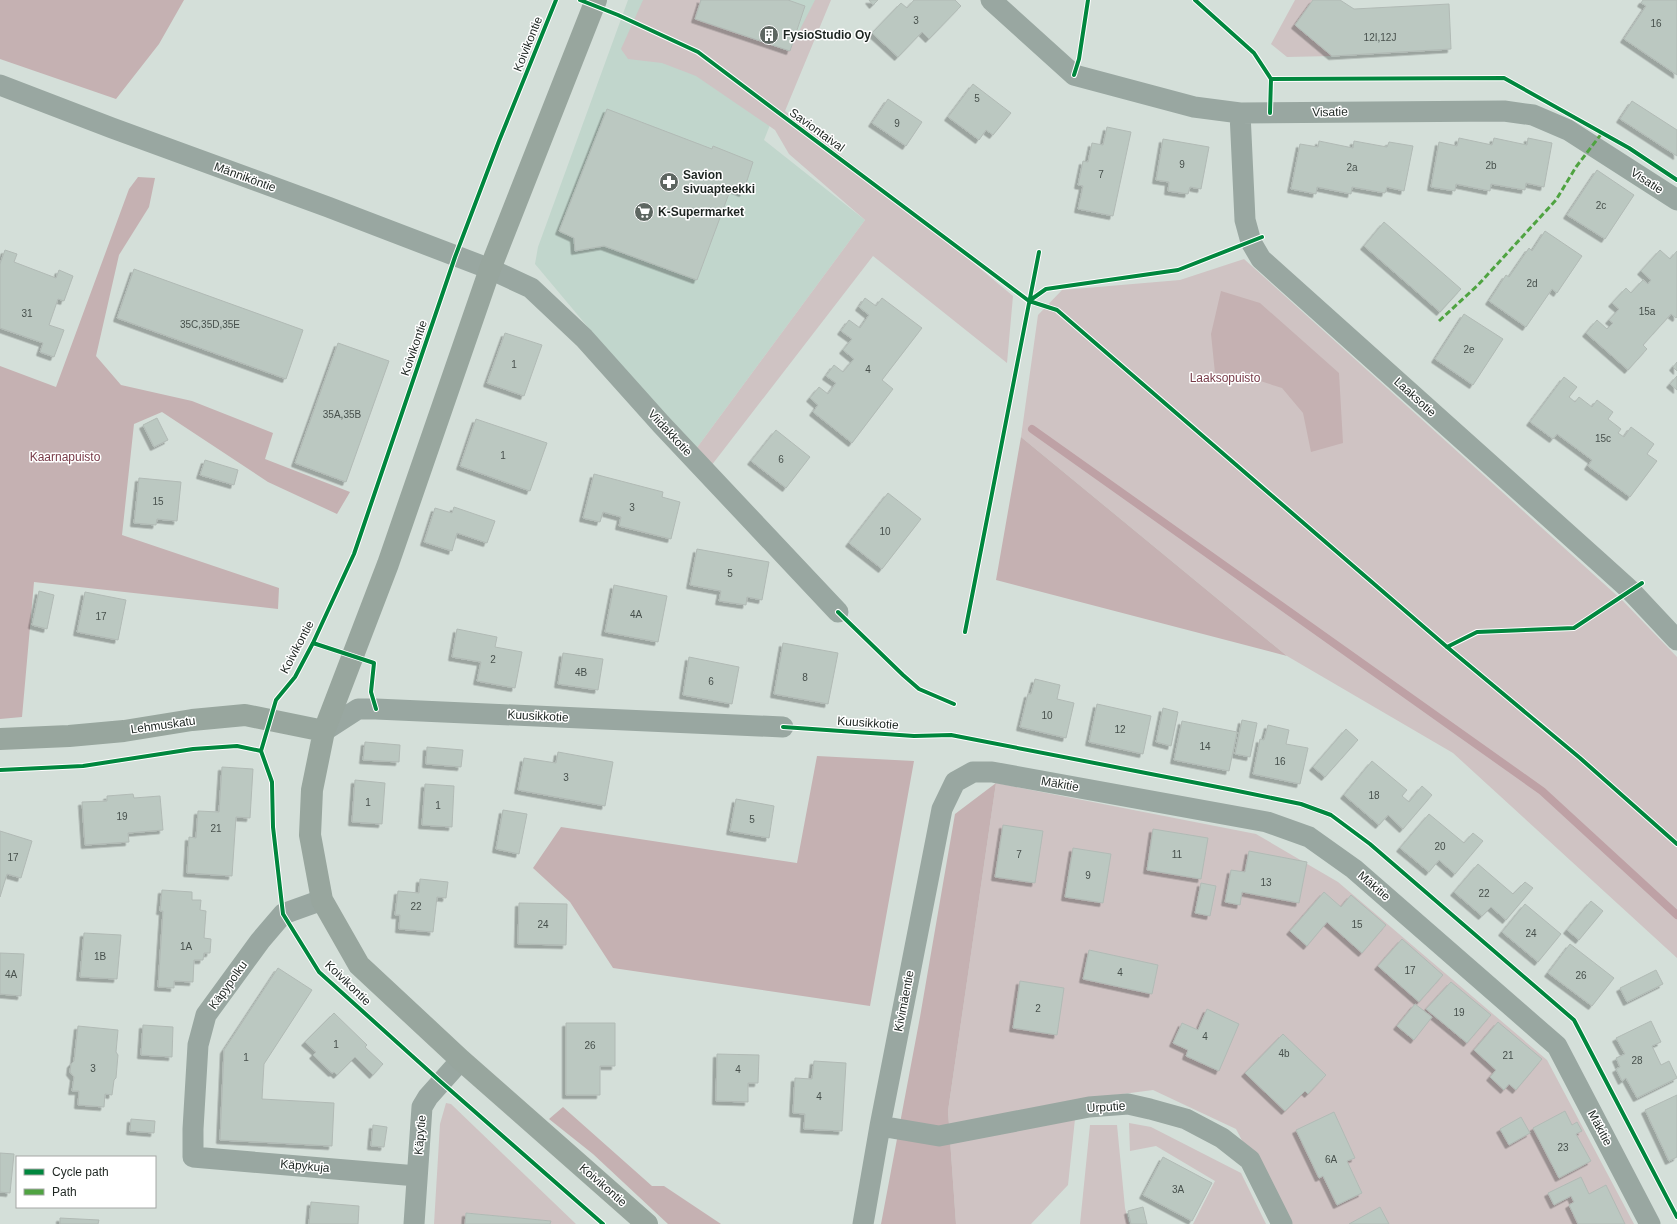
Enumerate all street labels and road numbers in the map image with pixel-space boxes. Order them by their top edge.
street label: Koivikontie [511,14,545,74]
street label: Saviontaival [787,105,847,155]
street label: Visatie [1312,105,1348,119]
street label: Männiköntie [212,159,278,195]
street label: Visatie [1628,165,1666,197]
street label: Koivikontie [398,318,430,378]
street label: Laaksotie [1391,375,1439,420]
street label: Viidakkotie [645,407,695,459]
street label: Koivikontie [277,618,317,676]
street label: Kuusikkotie [507,707,569,725]
street label: Lehmuskatu [130,714,196,736]
street label: Kuusikkotie [837,714,899,732]
street label: Mäkitie [1040,774,1080,794]
street label: Mäkitie [1355,868,1393,904]
street label: Käpypolku [206,958,250,1012]
street label: Koivikontie [322,958,374,1008]
street label: Kivimäentie [891,969,917,1033]
street label: Urputie [1086,1099,1126,1115]
street label: Mäkitie [1585,1108,1615,1148]
street label: Käpytie [411,1114,429,1156]
street label: Käpykuja [280,1157,331,1175]
street label: Koivikontie [577,1161,630,1210]

